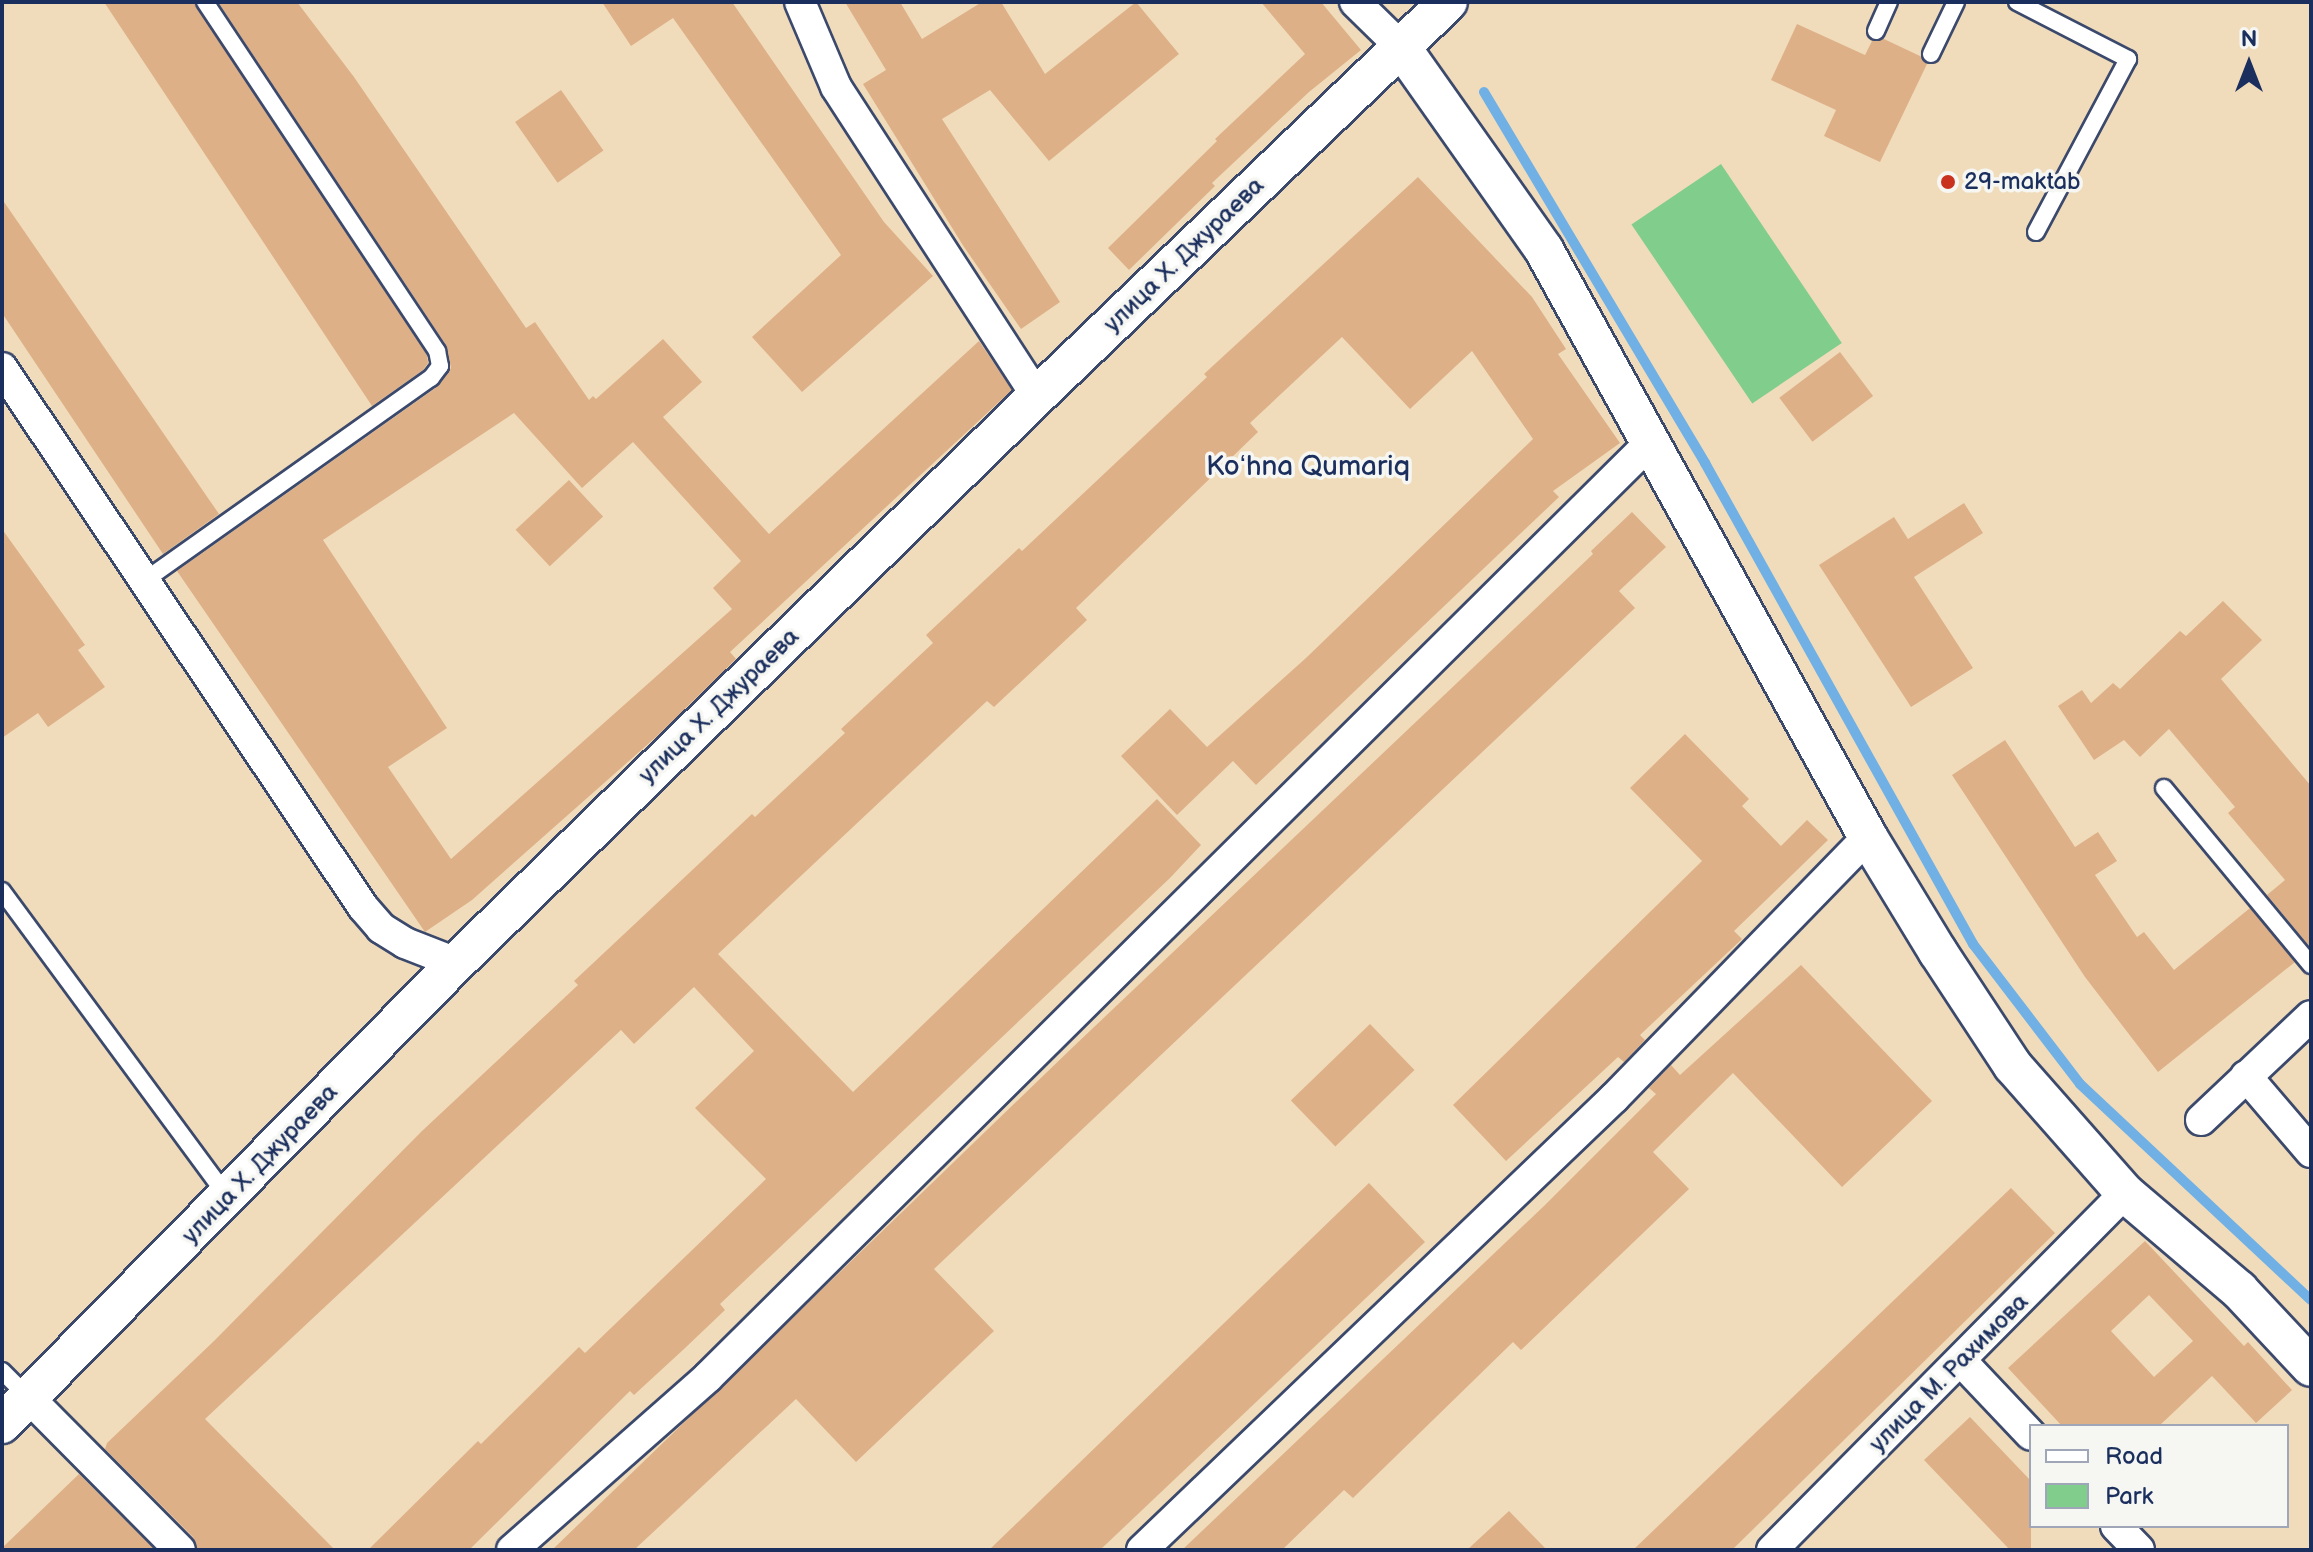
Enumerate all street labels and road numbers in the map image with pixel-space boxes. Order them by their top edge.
street label: улица Х. Джураева [1098,171,1270,339]
street label: улица Х. Джураева [633,622,805,790]
street label: улица Х. Джураева [176,1078,344,1250]
street label: улица М. Рахимова [1864,1288,2034,1458]

